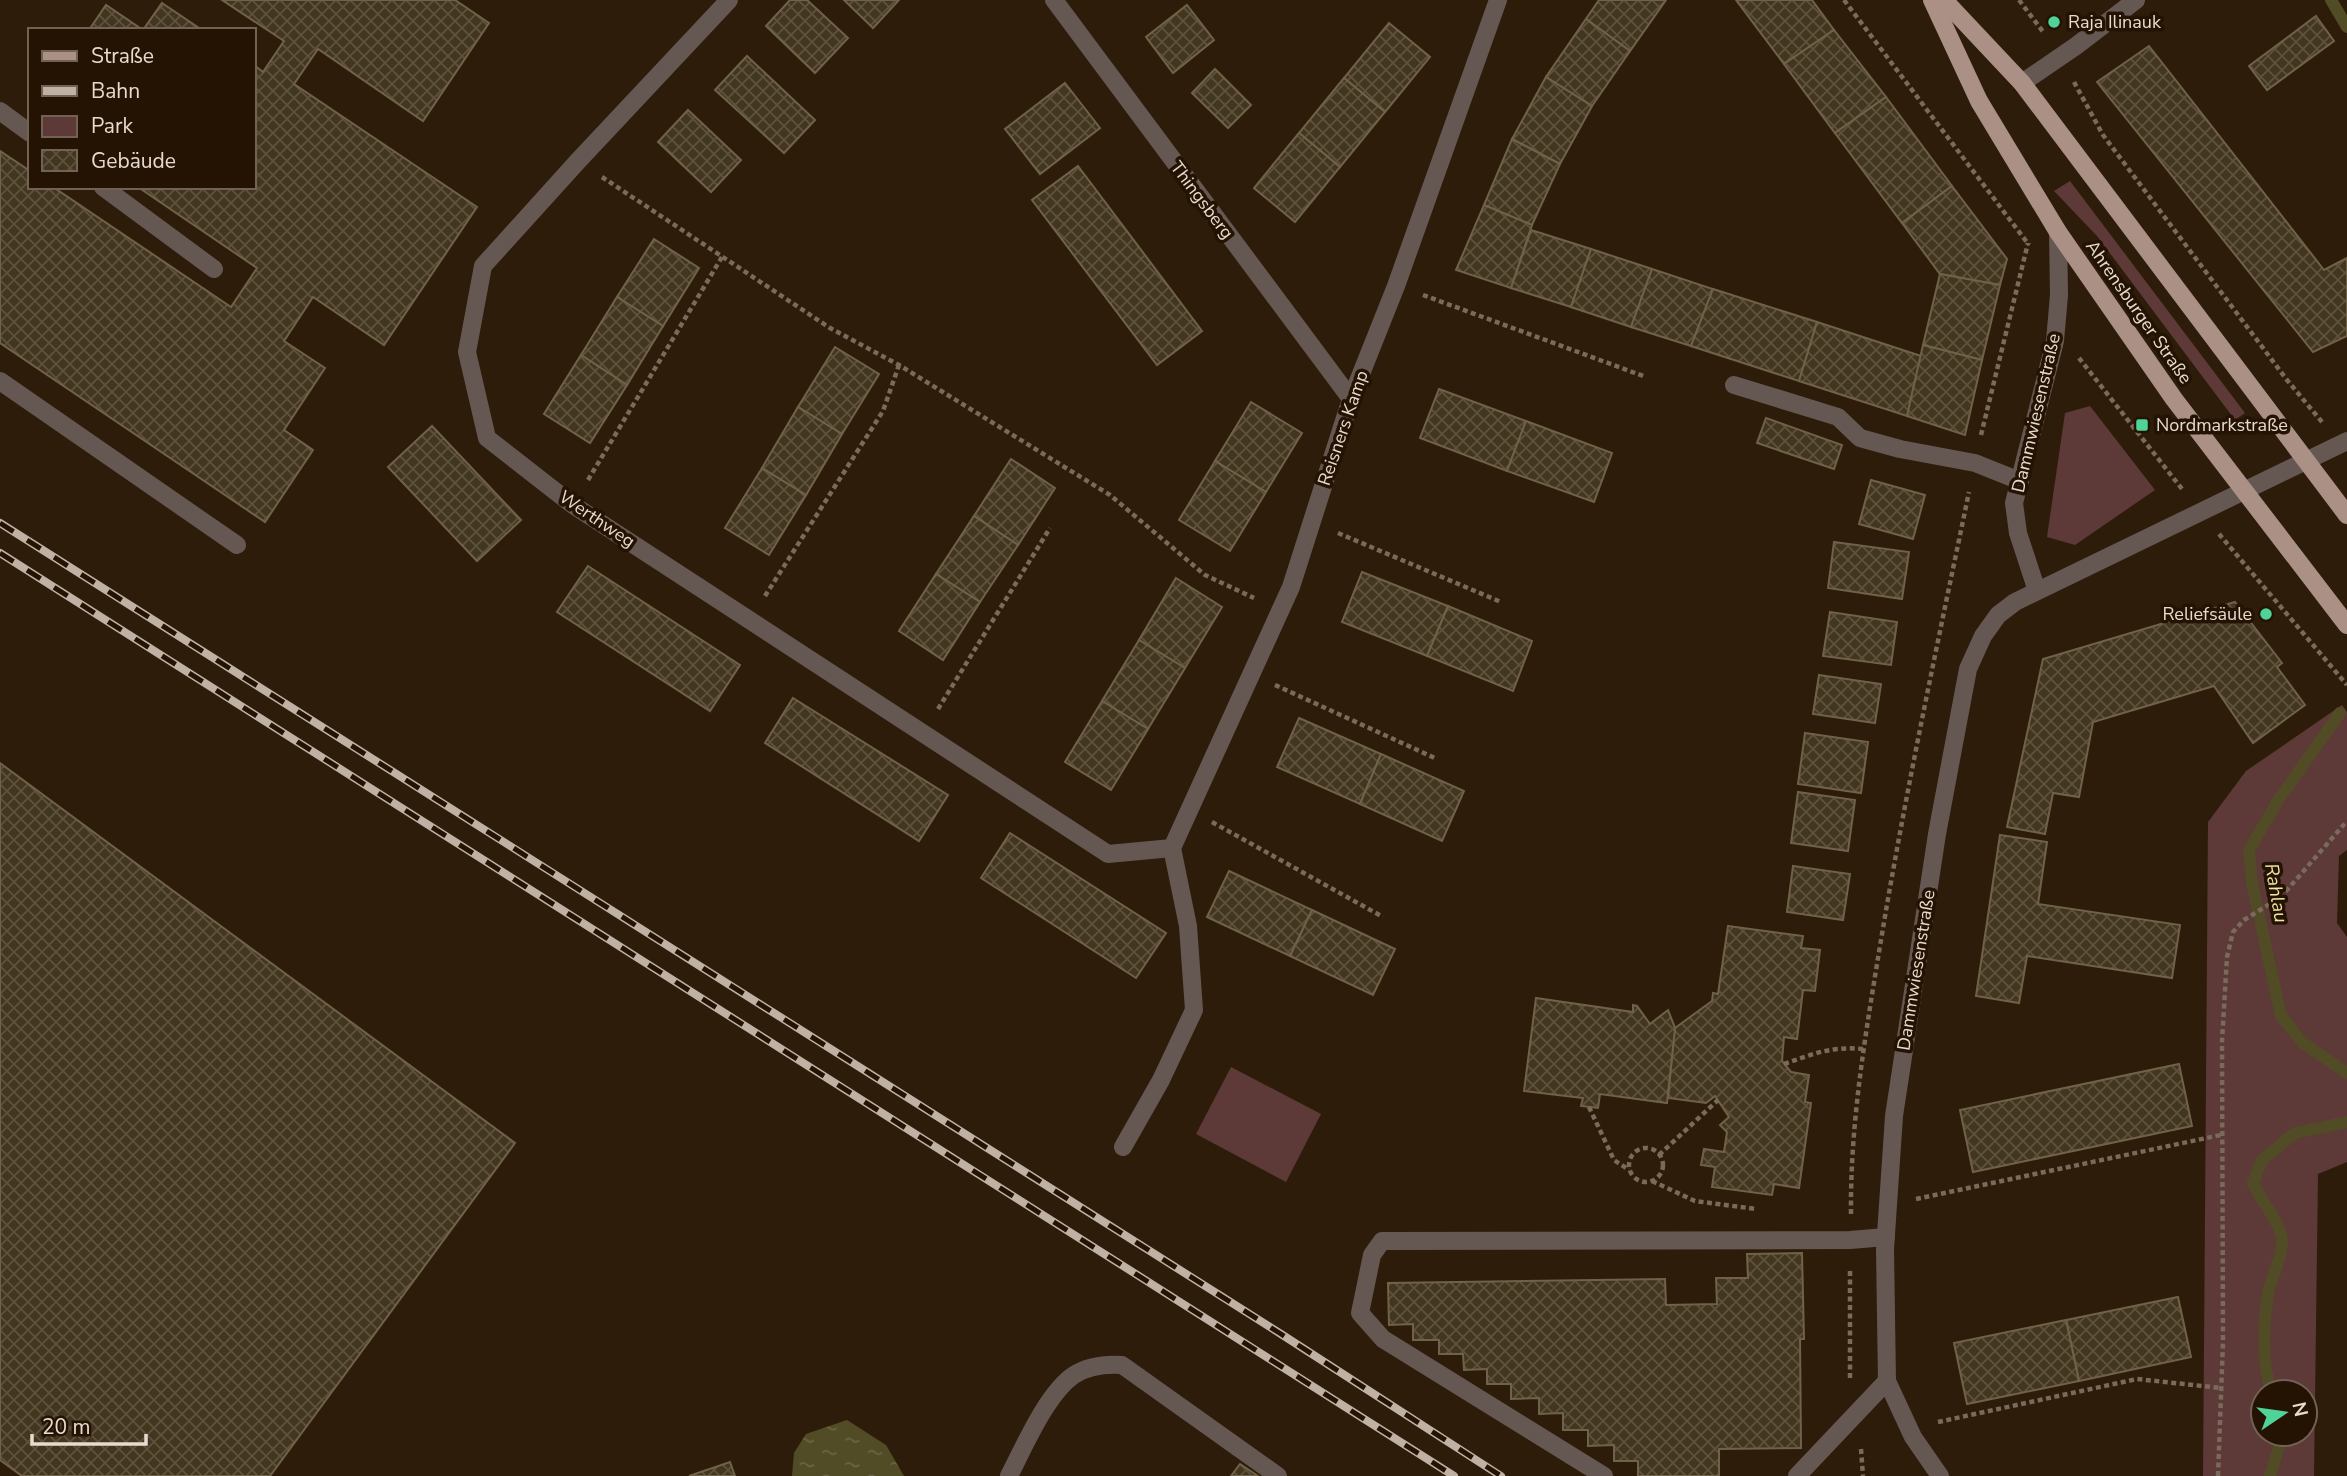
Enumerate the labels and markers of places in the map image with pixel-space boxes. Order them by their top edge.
place label: Raja Ilinauk [2068,10,2162,34]
marker: Raja Ilinauk [2046,14,2062,30]
place label: Nordmarkstraße [2156,413,2288,437]
marker: Nordmarkstraße [2134,417,2150,433]
place label: Reliefsäule [2163,602,2252,626]
marker: Reliefsäule [2258,606,2274,622]

